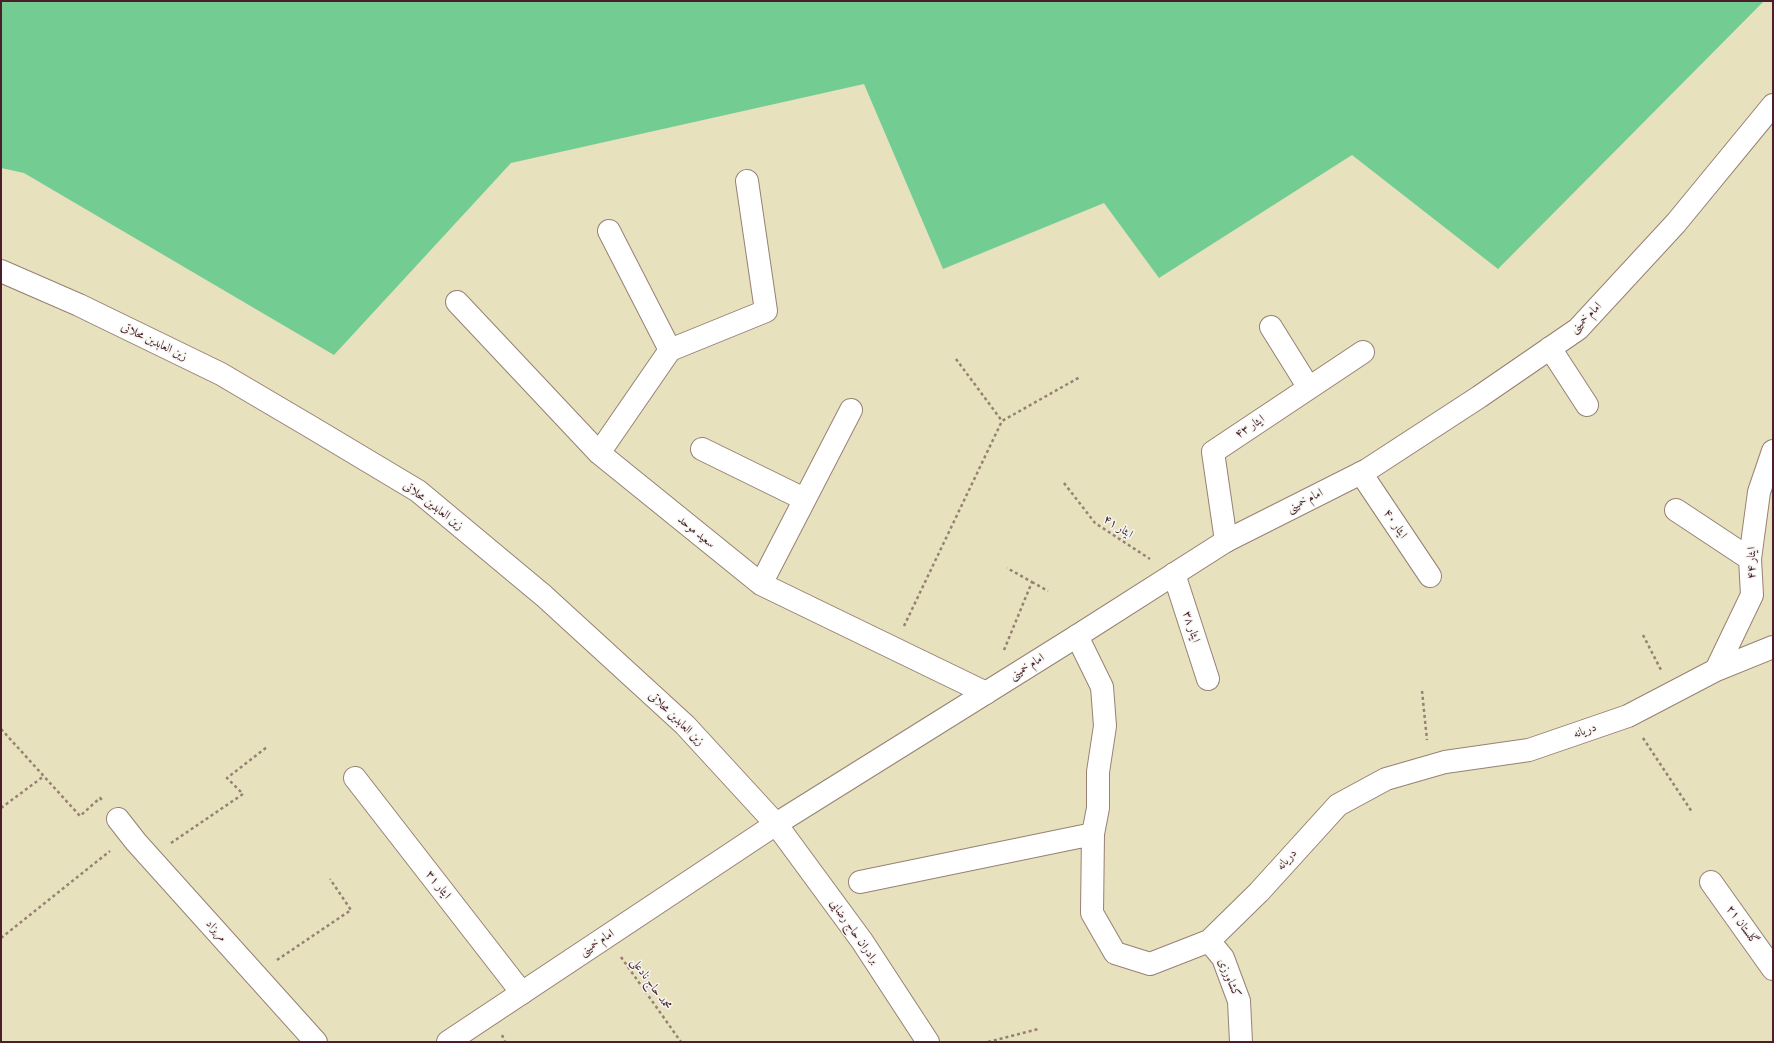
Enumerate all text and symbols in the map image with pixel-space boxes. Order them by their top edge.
street label: امام خمینی [1567,299,1605,337]
street label: زین العابدین محلاتی [119,320,189,364]
street label: ایثار ۴۳ [1233,412,1267,442]
street label: زین العابدین محلاتی [400,479,466,533]
street label: امام خمینی [1285,486,1325,516]
street label: ایثار ۴۰ [1380,507,1410,541]
street label: ایثار ۴۱ [1101,512,1135,542]
street label: سعید موحد [674,513,718,551]
street label: ایثار ۴۴ [1745,547,1759,579]
street label: ایثار ۳۸ [1179,609,1203,645]
street label: امام خمینی [1007,651,1047,683]
street label: زین العابدین محلاتی [645,689,707,749]
street label: دریانه [1572,720,1598,742]
street label: دریانه [1274,846,1300,874]
street label: ایثار ۳۱ [422,868,454,902]
street label: برادران حاج رضایی [826,897,882,967]
street label: گلستان ۲۱ [1723,902,1761,948]
street label: مریزاد [202,917,230,945]
street label: امام خمینی [577,926,617,960]
street label: محمد حاج نادعلی [627,955,675,1013]
street label: کشاورزی [1214,956,1244,1000]

